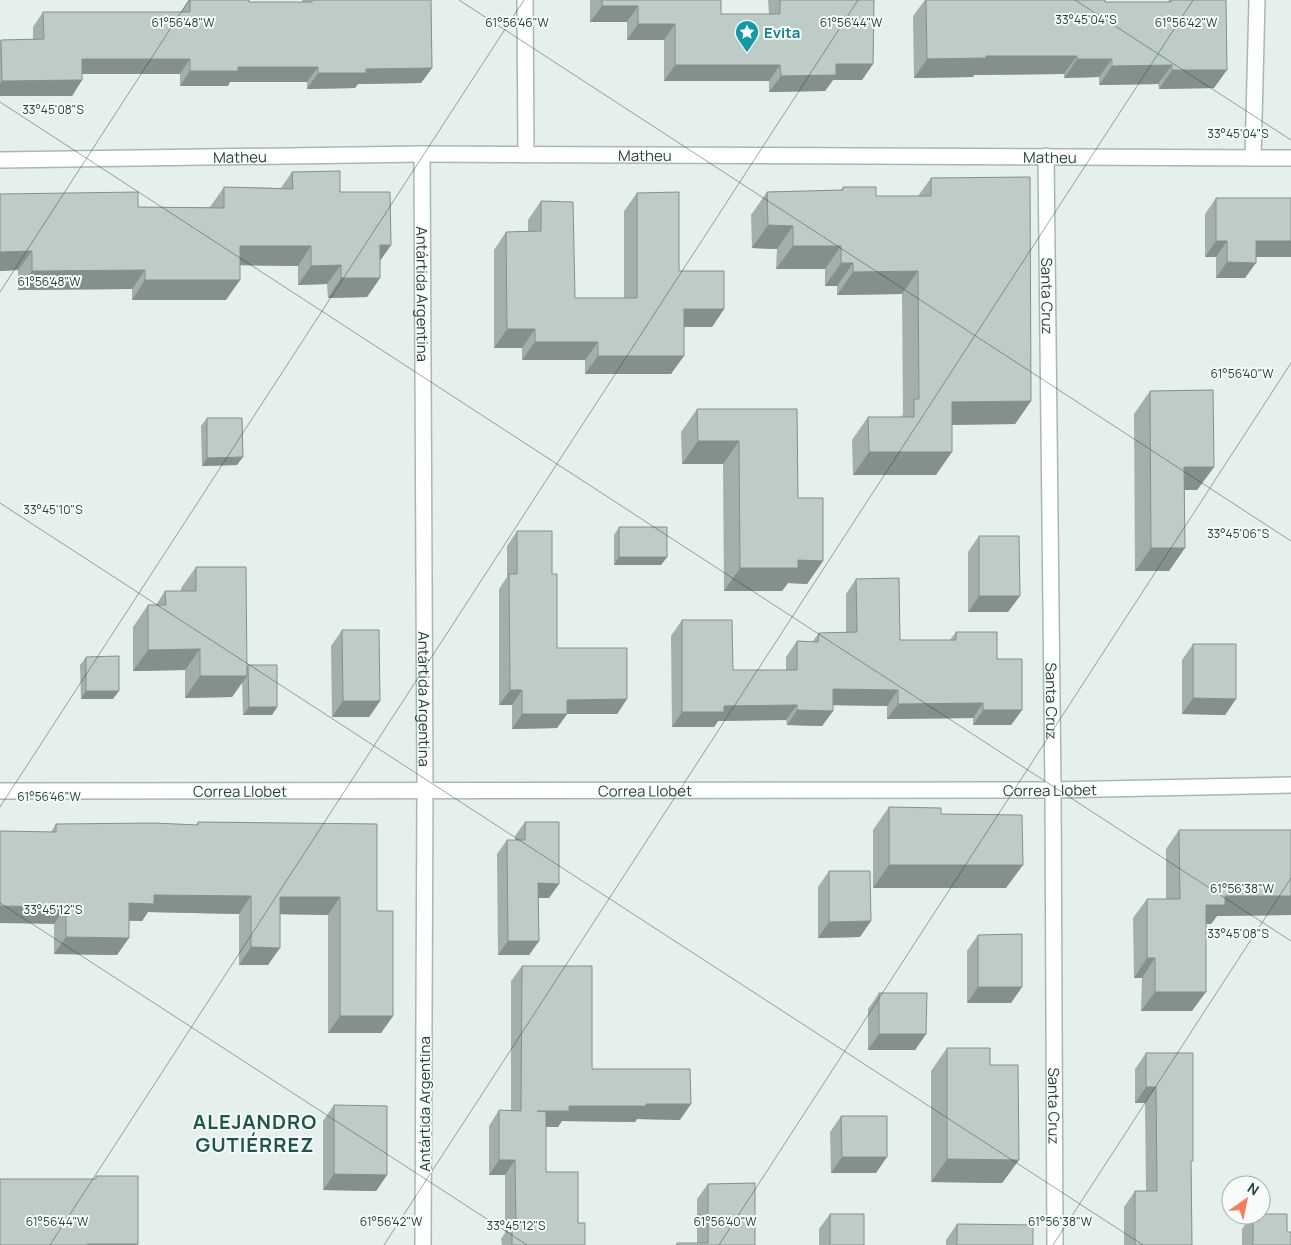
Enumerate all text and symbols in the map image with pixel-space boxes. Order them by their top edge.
text: 33°45'04"S [1055,11,1117,28]
text: 61°56'48"W [152,14,215,31]
text: 61°56'46"W [485,14,549,31]
text: 61°56'44"W [820,14,883,31]
text: 61°56'42"W [1155,14,1218,31]
place icon: Evita [734,19,760,53]
place label: Evita [764,22,800,43]
text: 33°45'08"S [22,101,84,118]
text: 33°45'04"S [1207,125,1269,142]
street label: Matheu [618,144,672,166]
street label: Matheu [213,146,267,167]
street label: Matheu [1023,146,1077,168]
street label: Antártida Argentina [412,226,433,362]
street label: Santa Cruz [1037,257,1058,335]
text: 61°56'48"W [18,273,81,290]
text: 61°56'40"W [1210,365,1274,382]
text: 33°45'10"S [23,501,83,518]
text: 33°45'06"S [1207,525,1269,542]
street label: Antártida Argentina [414,631,435,767]
street label: Santa Cruz [1041,662,1063,740]
street label: Correa Llobet [1003,779,1097,801]
street label: Correa Llobet [193,780,287,801]
street label: Correa Llobet [598,780,692,801]
text: 61°56'46"W [17,788,81,805]
text: 61°56'38"W [1210,880,1275,897]
text: 33°45'12"S [24,901,82,918]
text: 33°45'08"S [1207,925,1269,942]
street label: Antártida Argentina [414,1036,435,1172]
street label: Santa Cruz [1044,1067,1065,1145]
district label: ALEJANDRO GUTIÉRREZ [193,1108,317,1158]
north arrow [1221,1175,1271,1225]
text: N [1244,1178,1263,1199]
text: 61°56'44"W [26,1213,89,1230]
text: 61°56'42"W [360,1213,423,1230]
text: 61°56'40"W [693,1213,757,1230]
text: 61°56'38"W [1028,1213,1093,1230]
text: 33°45'12"S [487,1217,545,1234]

